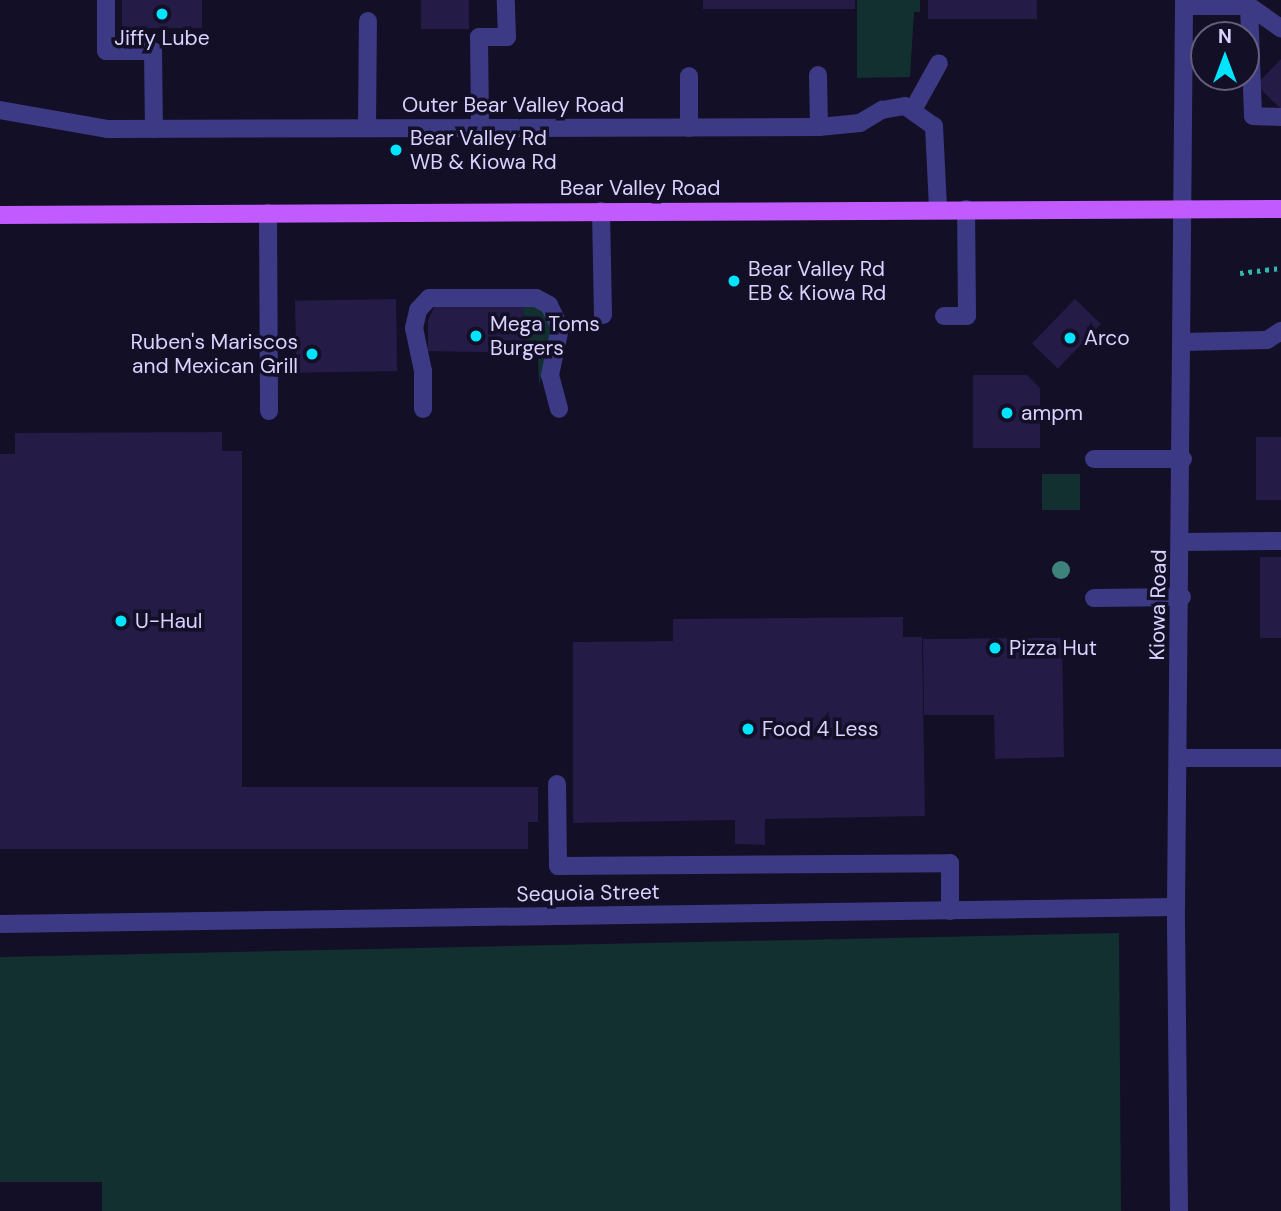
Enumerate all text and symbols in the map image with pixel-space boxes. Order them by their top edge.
marker: Jiffy Lube [154,6,170,22]
north arrow [1190,21,1260,91]
text: N [1218,24,1232,49]
place label: Jiffy Lube [114,25,210,51]
street label: Outer Bear Valley Road [402,92,624,118]
place label: Bear Valley Rd WB & Kiowa Rd [410,125,557,175]
marker: Bear Valley Rd WB & Kiowa Rd [388,142,404,158]
street label: Bear Valley Road [560,175,720,201]
place label: Bear Valley Rd EB & Kiowa Rd [748,256,886,306]
marker: Bear Valley Rd EB & Kiowa Rd [726,273,742,289]
place label: Mega Toms Burgers [490,311,600,361]
place label: Arco [1084,325,1130,351]
marker: Mega Toms Burgers [468,328,484,344]
place label: Ruben's Mariscos and Mexican Grill [131,329,298,379]
marker: Arco [1062,330,1078,346]
marker: Ruben's Mariscos and Mexican Grill [304,346,320,362]
place label: ampm [1021,400,1083,426]
marker: ampm [999,405,1015,421]
street label: Kiowa Road [1144,549,1172,661]
place label: U-Haul [135,608,203,634]
marker: U-Haul [113,613,129,629]
place label: Pizza Hut [1009,635,1097,661]
marker: Pizza Hut [987,640,1003,656]
place label: Food 4 Less [762,716,878,742]
marker: Food 4 Less [740,721,756,737]
street label: Sequoia Street [516,879,660,907]

